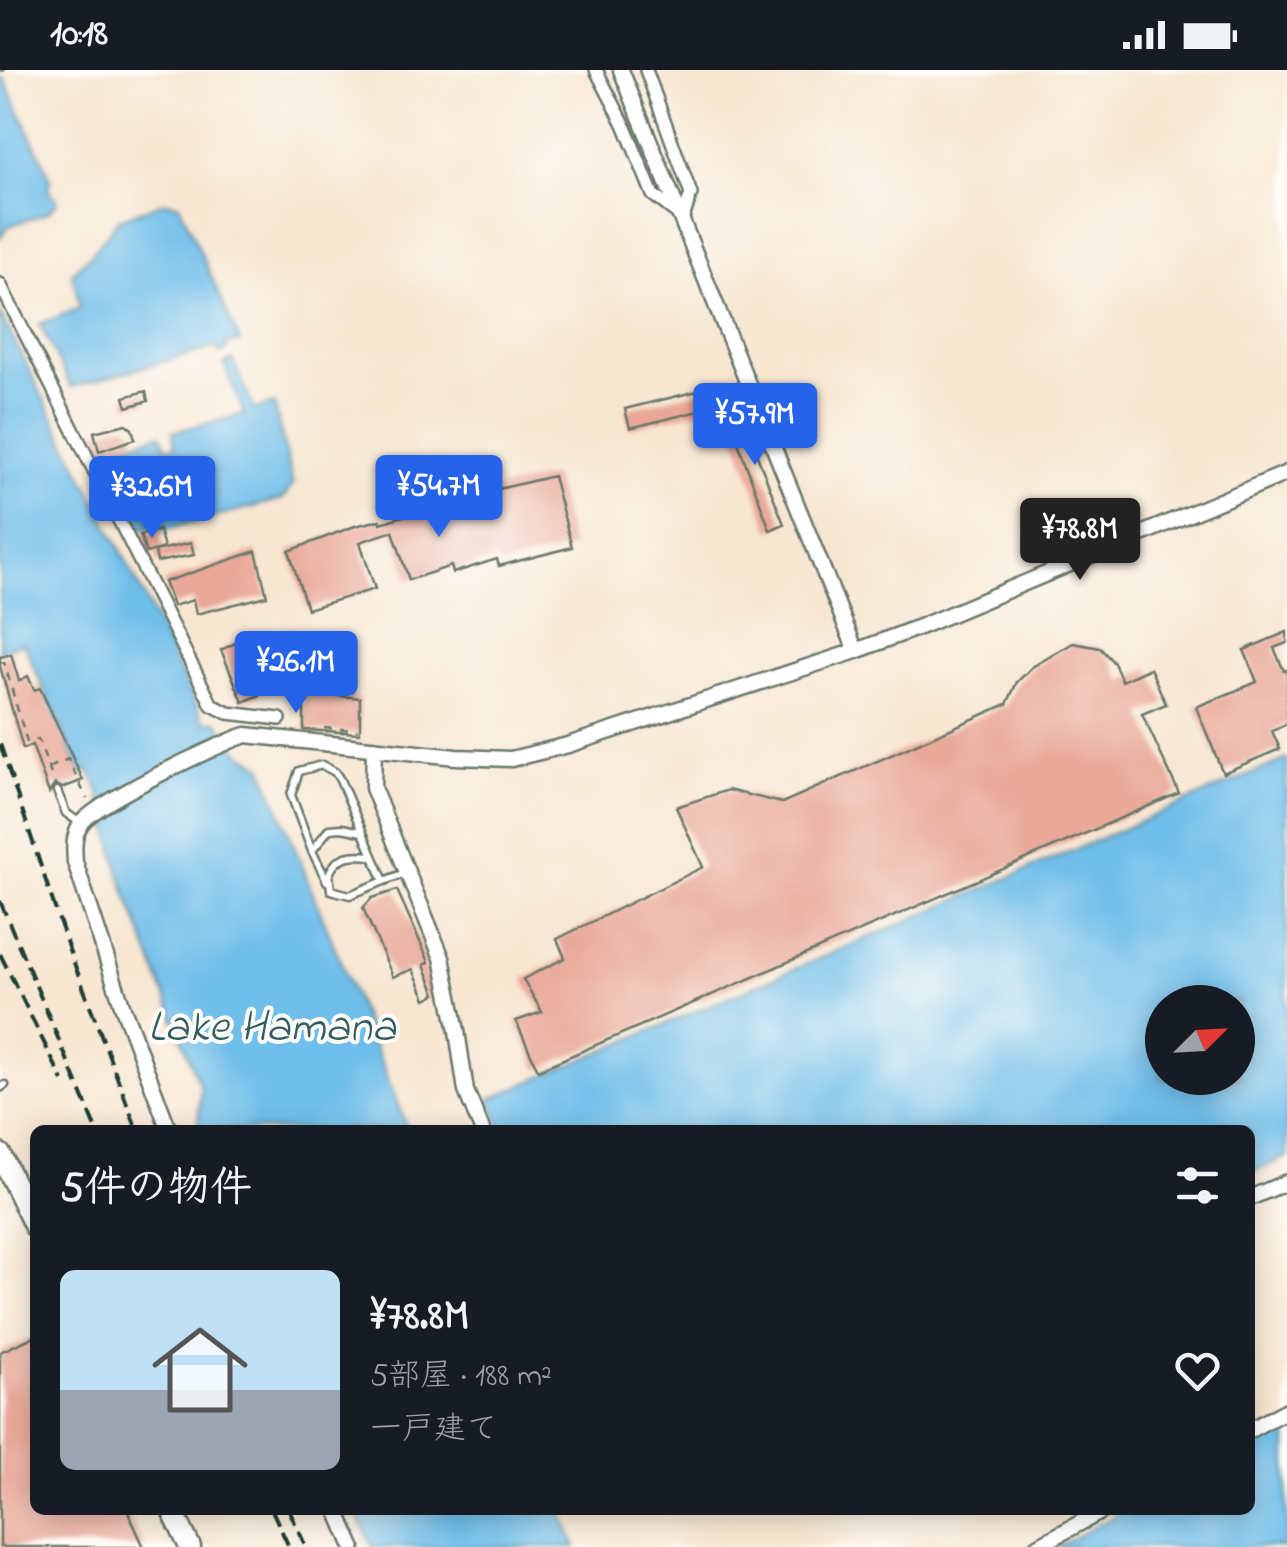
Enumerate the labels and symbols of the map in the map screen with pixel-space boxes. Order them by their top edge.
pin: ¥57.9M [674,383,836,468]
pin: ¥54.7M [358,455,520,540]
pin: ¥32.6M [71,456,233,541]
pin: ¥78.8M [999,498,1161,583]
pin: ¥26.1M [215,631,377,716]
north arrow [1145,985,1255,1095]
water label: Lake Hamana [148,996,397,1062]

